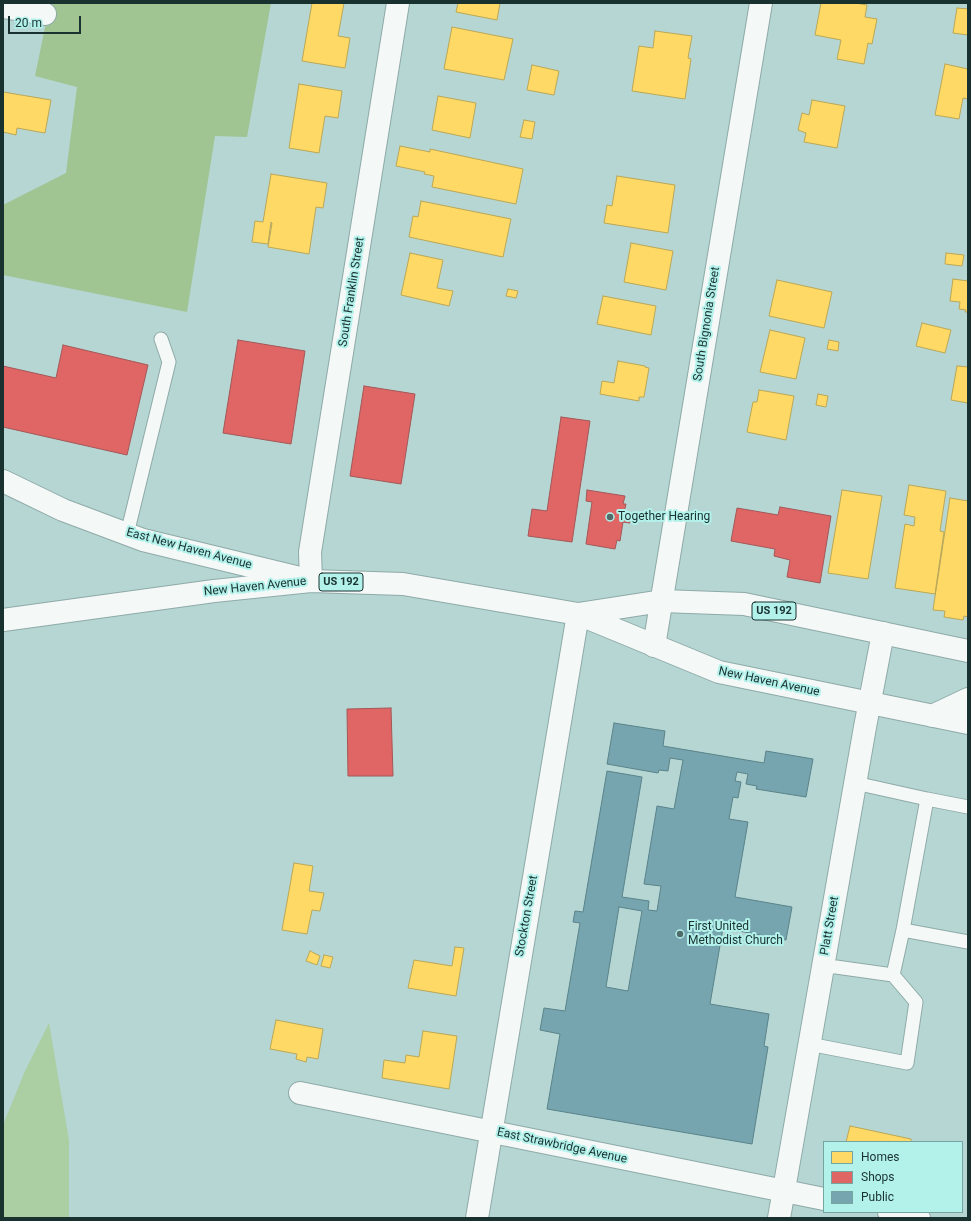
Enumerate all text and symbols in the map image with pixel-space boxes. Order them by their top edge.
scale bar [10,8,83,34]
text: 20 m [15,16,42,30]
street label: South Franklin Street [336,236,368,348]
street label: South Bignonia Street [691,266,723,382]
place label: Together Hearing [618,510,710,524]
marker: Together Hearing [605,512,615,522]
street label: East New Haven Avenue [125,525,253,573]
road number: US 192 [319,573,363,591]
street label: New Haven Avenue [203,574,307,600]
road number: US 192 [752,602,796,620]
street label: New Haven Avenue [717,664,821,700]
street label: Stockton Street [513,874,541,958]
street label: Platt Street [818,895,842,957]
place label: First United Methodist Church [688,920,783,948]
marker: First United Methodist Church [675,929,685,939]
street label: East Strawbridge Avenue [496,1125,628,1167]
legend [823,1141,963,1213]
text: Homes [861,1150,899,1164]
text: Shops [861,1170,895,1184]
text: Public [861,1190,894,1204]

